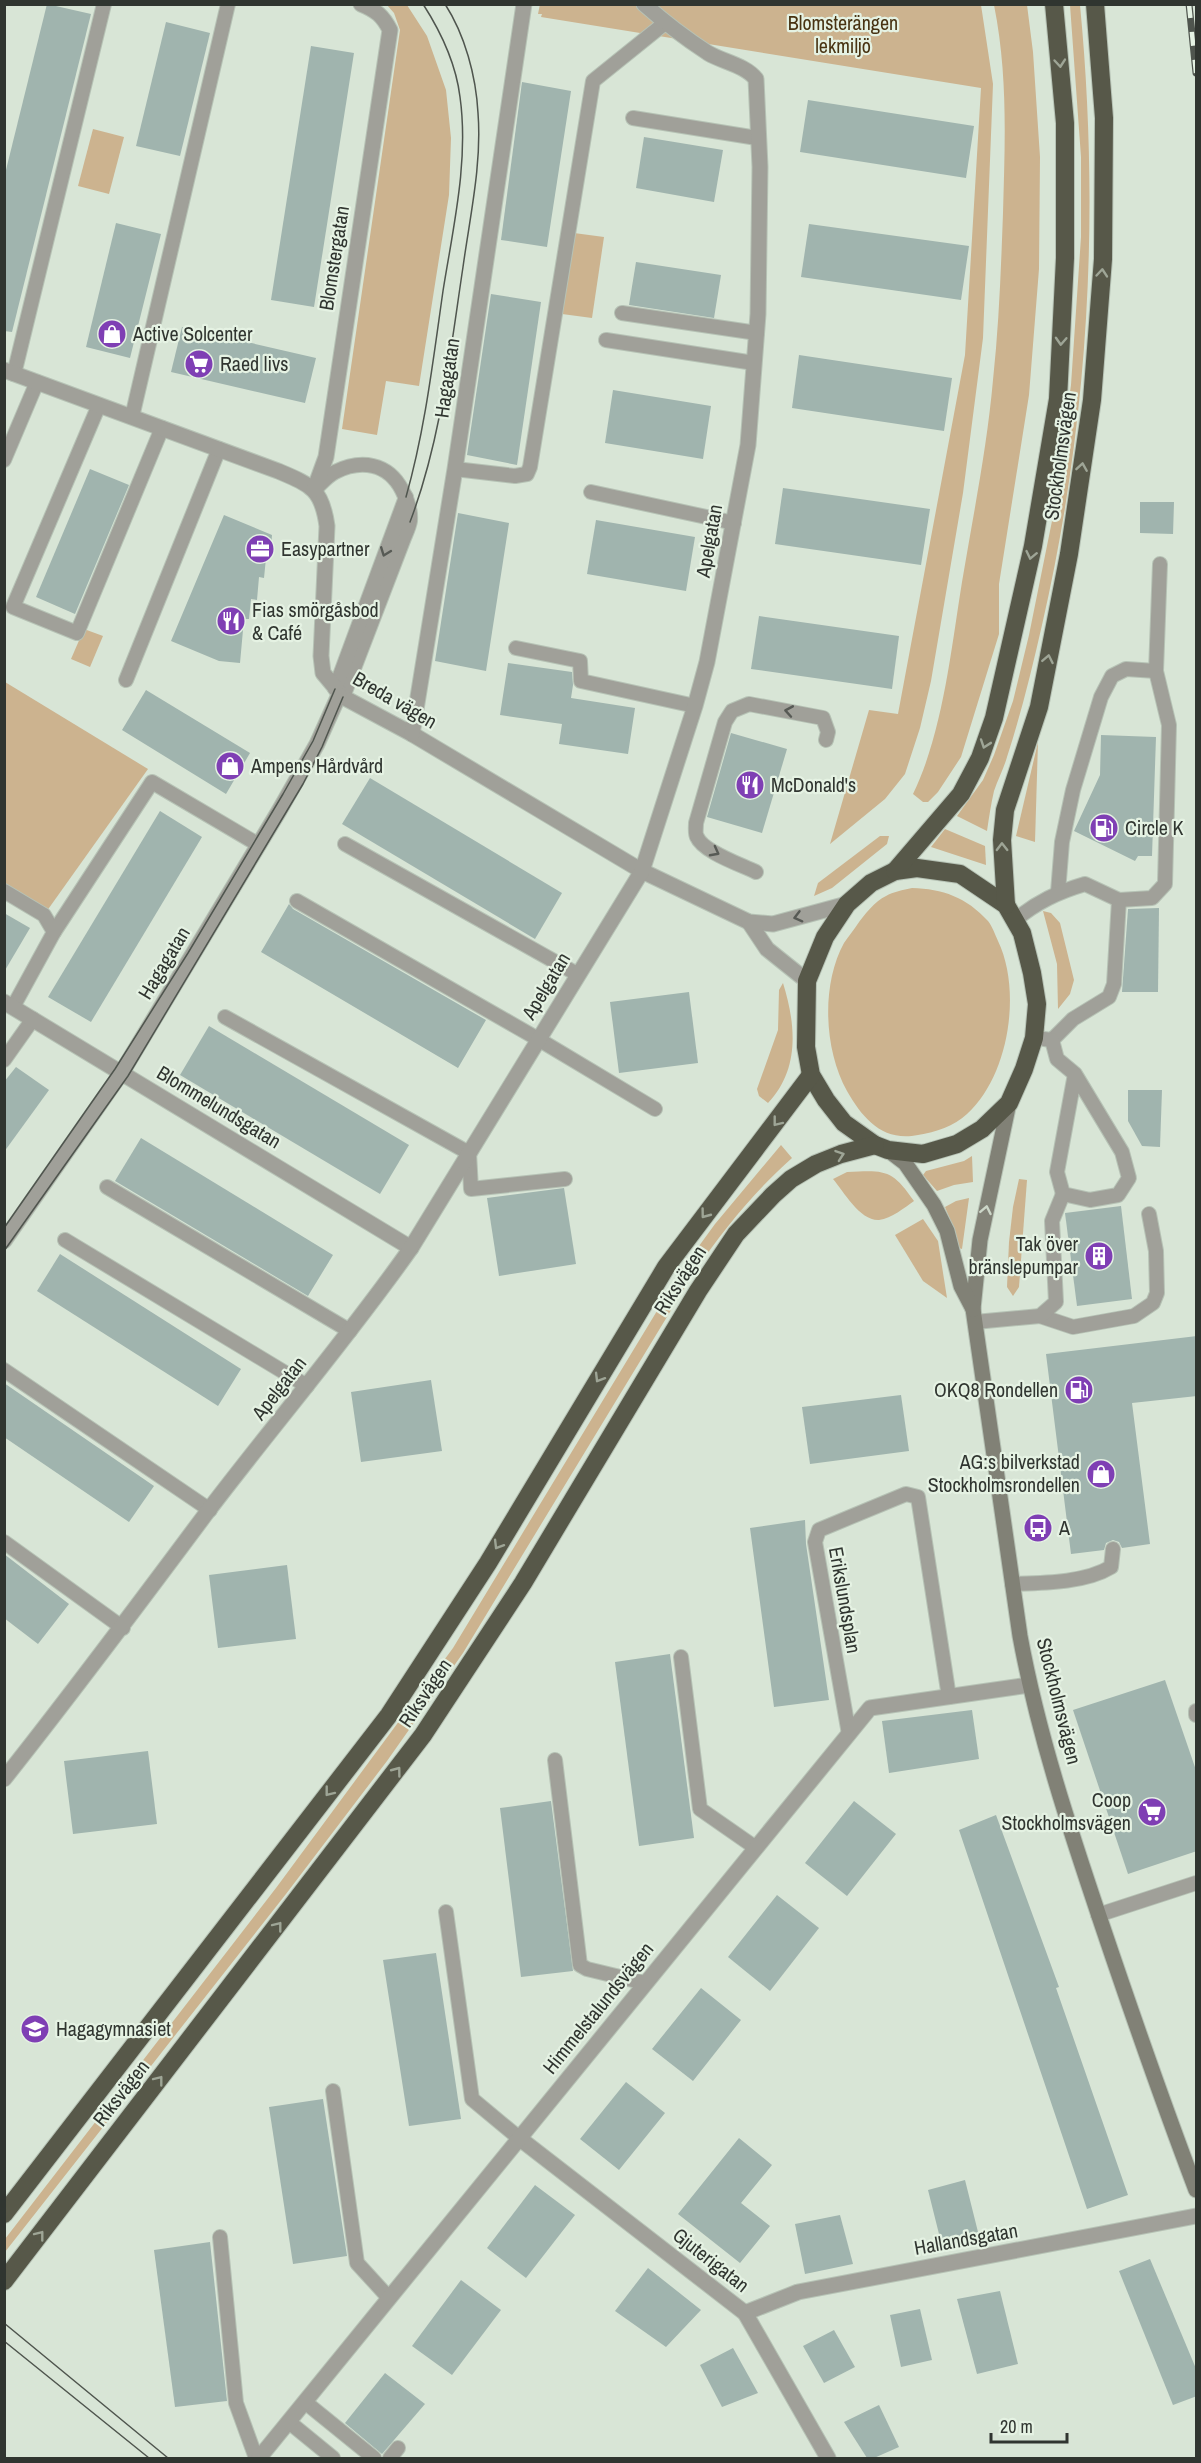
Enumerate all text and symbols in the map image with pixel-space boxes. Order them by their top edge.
park label: Blomsterängen lekmiljö [788,9,898,59]
one-way arrow [1053,58,1066,67]
street label: Blomstergatan [312,204,355,312]
one-way arrow [1095,268,1108,277]
shop icon: Active Solcenter [96,318,128,350]
place label: Active Solcenter [132,320,253,347]
street label: Hagagatan [428,336,465,420]
one-way arrow [1054,337,1067,346]
supermarket icon: Raed livs [183,348,215,380]
place label: Raed livs [220,350,288,377]
street label: Stockholmsvägen [1037,390,1082,522]
one-way arrow [1075,462,1087,471]
street label: Apelgatan [689,502,728,581]
office icon: Easypartner [244,533,276,565]
place label: Easypartner [281,535,370,562]
one-way arrow [380,546,393,557]
one-way arrow [1025,550,1038,560]
place label: Fias smörgåsbod & Café [252,596,379,646]
restaurant icon: Fias smörgåsbod & Café [215,605,247,637]
one-way arrow [1041,654,1054,664]
street label: Breda vägen [348,665,442,735]
one-way arrow [784,705,794,718]
one-way arrow [980,738,993,749]
shop icon: Ampens Hårdvård [214,750,246,782]
place label: Ampens Hårdvård [250,752,383,779]
restaurant icon: McDonald's [734,769,766,801]
place label: McDonald's [771,771,856,798]
fuel station icon: Circle K [1088,812,1120,844]
place label: Circle K [1125,814,1183,841]
one-way arrow [996,843,1008,852]
one-way arrow [709,845,719,856]
one-way arrow [794,910,804,923]
street label: Hagagatan [131,921,196,1004]
street label: Apelgatan [514,947,576,1025]
street label: Blommelundsgatan [152,1059,286,1154]
one-way arrow [773,1115,784,1126]
one-way arrow [834,1149,845,1162]
one-way arrow [979,1205,992,1215]
one-way arrow [701,1207,712,1218]
place label: Tak över bränslepumpar [969,1230,1079,1280]
street label: Riksvägen [647,1240,712,1320]
building icon: Tak över bränslepumpar [1083,1240,1115,1272]
street label: Apelgatan [245,1350,312,1426]
one-way arrow [595,1372,607,1382]
fuel station icon: OKQ8 Rondellen [1063,1374,1095,1406]
place label: OKQ8 Rondellen [934,1376,1058,1403]
place label: AG:s bilverkstad Stockholmsrondellen [928,1448,1080,1498]
shop icon: AG:s bilverkstad Stockholmsrondellen [1085,1458,1117,1490]
bus stop icon: A [1022,1512,1054,1544]
place label: A [1058,1514,1070,1541]
one-way arrow [494,1539,506,1549]
street label: Erikslundsplan [823,1545,868,1655]
street label: Stockholmsvägen [1031,1635,1088,1767]
street label: Riksvägen [392,1653,457,1732]
one-way arrow [389,1766,400,1777]
one-way arrow [326,1785,337,1796]
place label: Coop Stockholmsvägen [1002,1786,1131,1836]
supermarket icon: Coop Stockholmsvägen [1136,1796,1168,1828]
one-way arrow [271,1921,282,1932]
street label: Himmelstalundsvägen [536,1936,659,2079]
school or university icon: Hagagymnasiet [19,2013,51,2045]
place label: Hagagymnasiet [56,2015,171,2042]
street label: Riksvägen [86,2054,155,2132]
one-way arrow [152,2076,163,2087]
street label: Hallandsgatan [912,2216,1020,2261]
street label: Gjuterigatan [667,2221,755,2298]
one-way arrow [33,2230,44,2241]
scale bar [991,2406,1068,2444]
text: 20 m [1000,2414,1033,2439]

